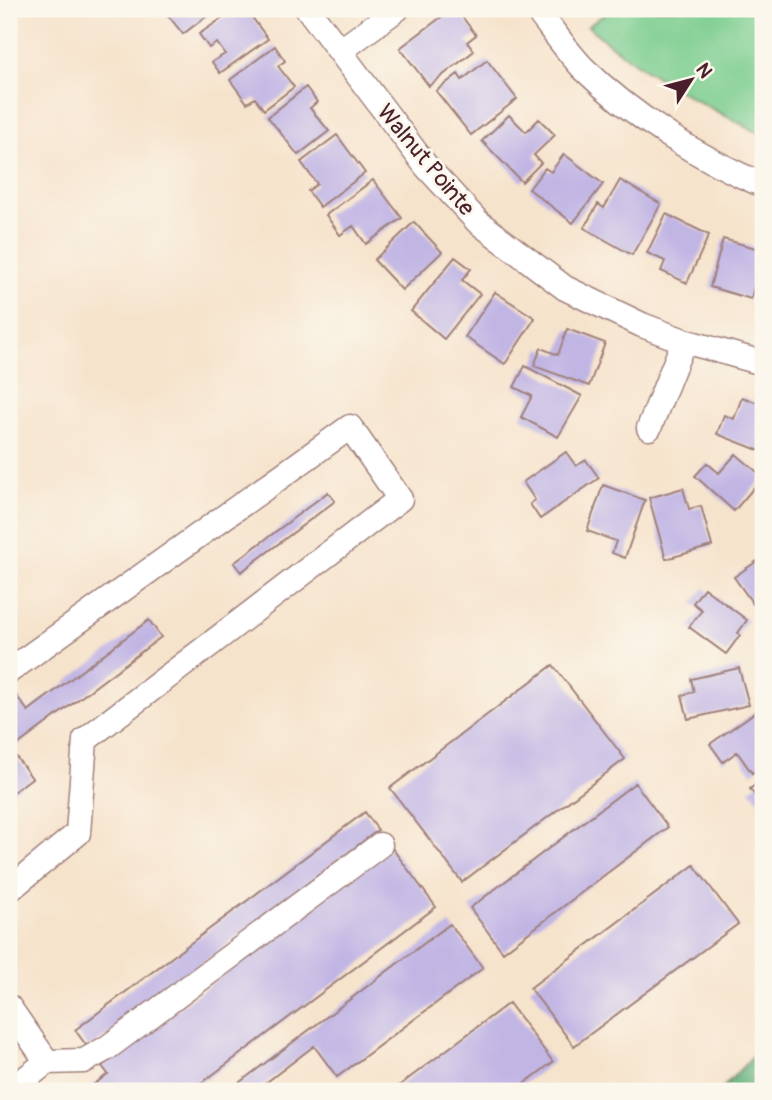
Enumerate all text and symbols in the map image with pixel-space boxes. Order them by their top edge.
north arrow [656,46,726,116]
text: N [690,58,718,83]
street label: Walnut Pointe [371,98,482,222]

